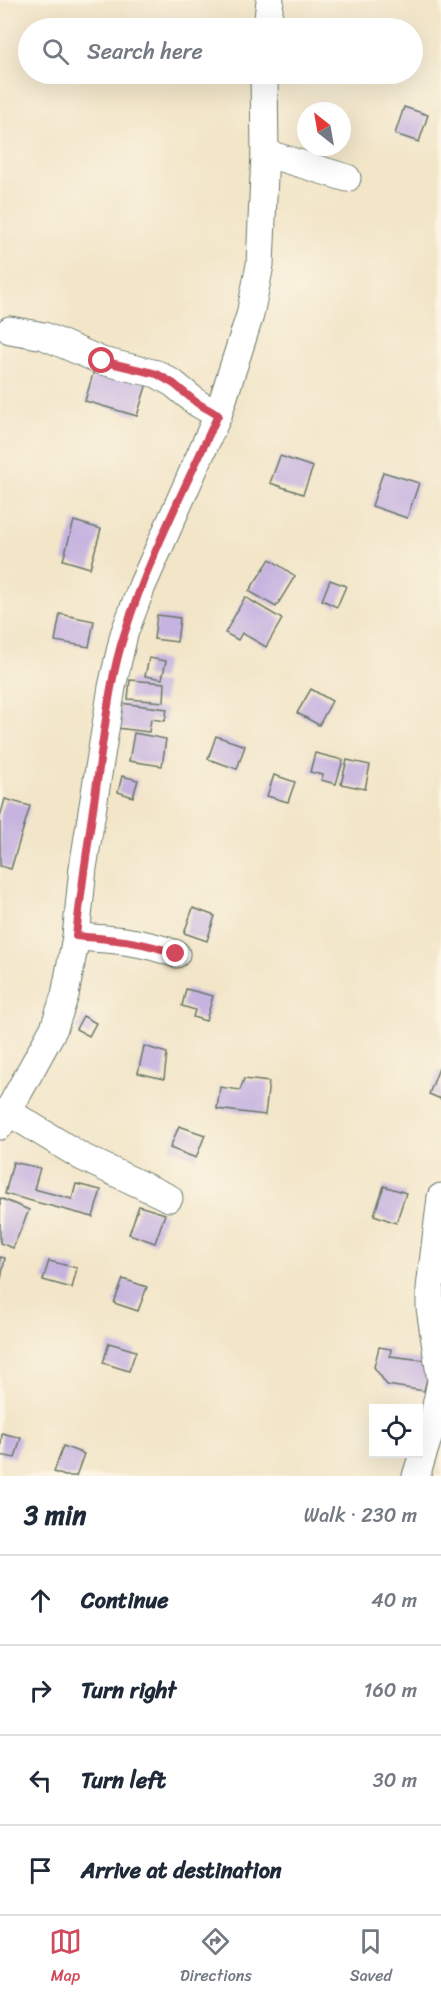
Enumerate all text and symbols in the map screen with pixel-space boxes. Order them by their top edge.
search box [18,18,423,84]
text: Search here [87,32,203,71]
icon: search [39,35,72,68]
north arrow [297,102,351,156]
route start [88,347,114,373]
route end [162,940,188,966]
map controls [369,1404,423,1458]
button: locate [369,1404,423,1458]
text: 3 min [24,1492,86,1538]
text: Walk · 230 m [304,1498,417,1533]
text: Continue [81,1581,169,1620]
text: 40 m [371,1583,417,1618]
icon: ahead [24,1584,57,1617]
text: Turn right [81,1671,176,1710]
text: 160 m [364,1673,417,1708]
icon: right [24,1674,57,1707]
text: Turn left [81,1761,166,1800]
text: 30 m [373,1763,417,1798]
icon: left [24,1764,57,1797]
text: Arrive at destination [81,1851,282,1890]
icon: arrive [24,1854,57,1887]
tab: Map [49,1925,82,1990]
tab: Directions [180,1925,252,1990]
tab: Saved [350,1925,392,1990]

